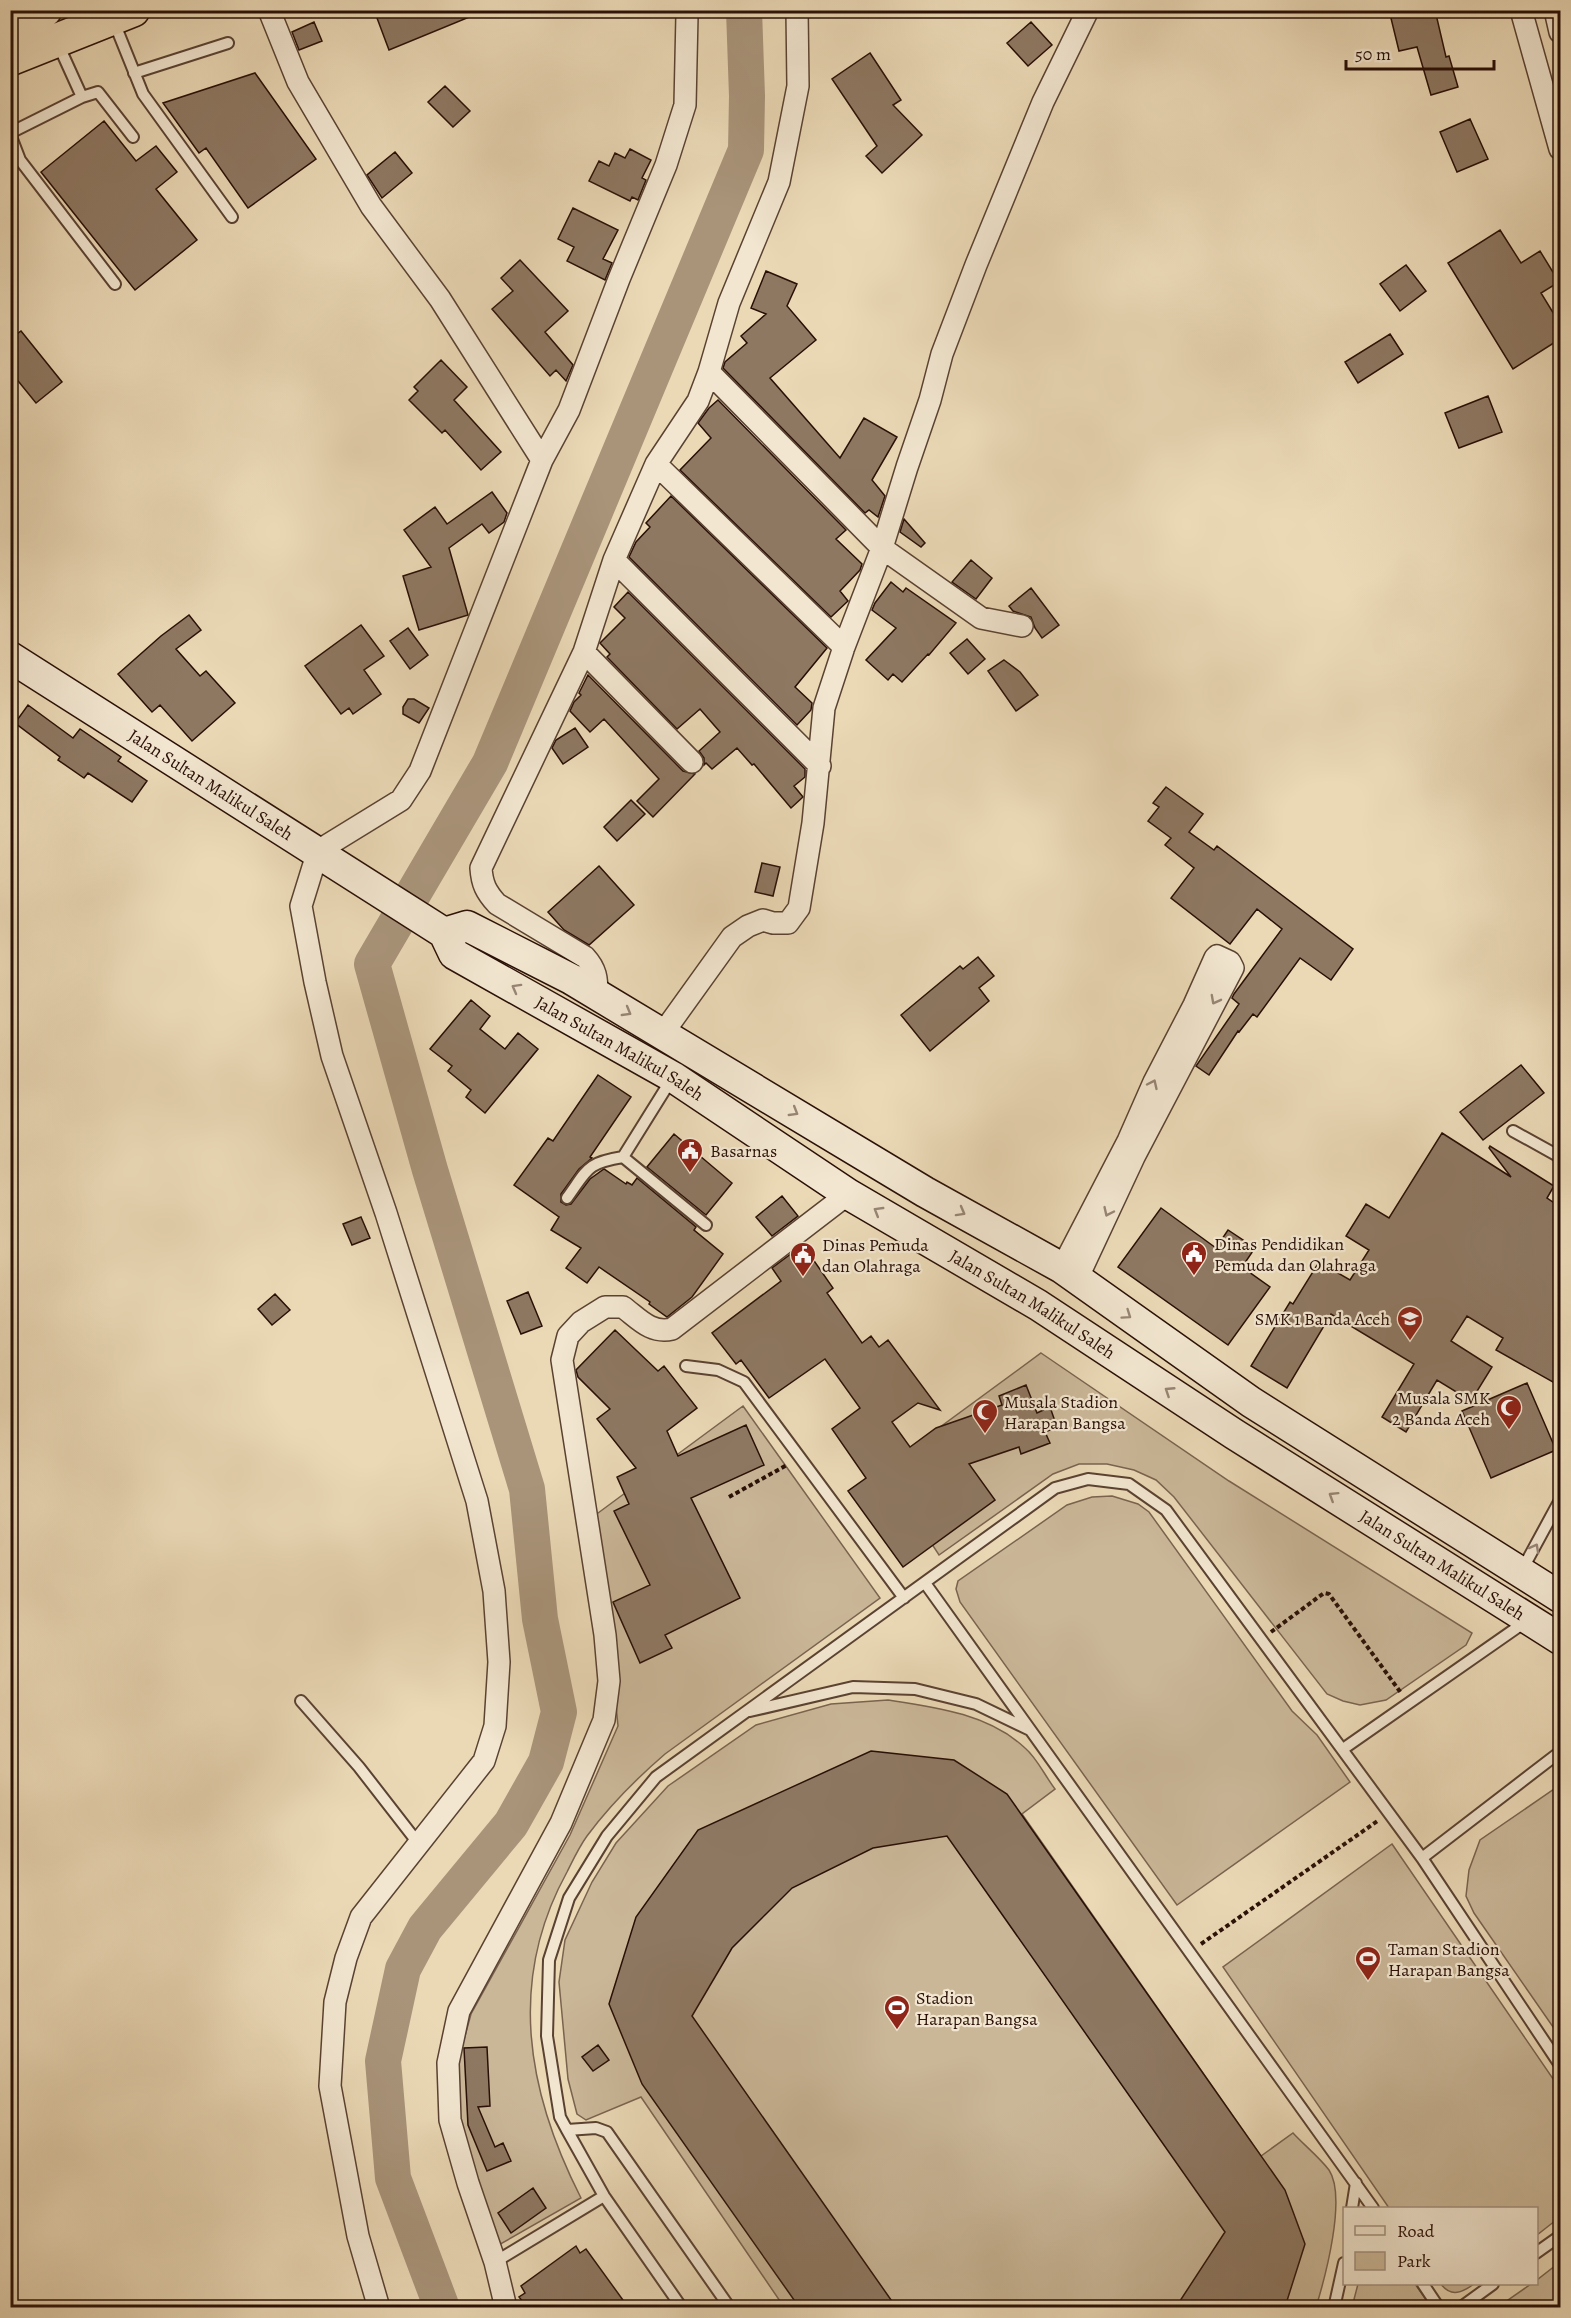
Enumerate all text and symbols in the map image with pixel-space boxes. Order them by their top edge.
scale bar [1346,33,1494,71]
text: 50 m [1355,42,1391,66]
street label: Jalan Sultan Malikul Saleh [124,723,298,846]
one-way arrow [511,984,522,995]
street label: Jalan Sultan Malikul Saleh [531,990,709,1106]
one-way arrow [1211,994,1222,1005]
one-way arrow [621,1005,631,1016]
one-way arrow [1146,1080,1158,1091]
one-way arrow [788,1105,798,1117]
public building icon: Basarnas [675,1136,705,1174]
place label: Basarnas [710,1139,777,1163]
one-way arrow [955,1205,966,1216]
one-way arrow [1104,1205,1116,1216]
one-way arrow [874,1207,884,1219]
place label: Dinas Pendidikan Pemuda dan Olahraga [1214,1232,1377,1277]
place label: Dinas Pemuda dan Olahraga [822,1233,929,1278]
public building icon: Dinas Pendidikan Pemuda dan Olahraga [1179,1239,1209,1277]
public building icon: Dinas Pemuda dan Olahraga [788,1240,818,1278]
street label: Jalan Sultan Malikul Saleh [945,1244,1120,1365]
school or university icon: SMK 1 Banda Aceh [1395,1304,1425,1342]
place label: SMK 1 Banda Aceh [1255,1307,1390,1331]
one-way arrow [1120,1308,1131,1319]
place label: Musala SMK 2 Banda Aceh [1392,1386,1491,1431]
one-way arrow [1165,1387,1176,1398]
place label: Musala Stadion Harapan Bangsa [1004,1390,1126,1435]
mosque icon: Musala SMK 2 Banda Aceh [1494,1393,1524,1431]
mosque icon: Musala Stadion Harapan Bangsa [970,1397,1000,1435]
one-way arrow [1329,1492,1339,1504]
street label: Jalan Sultan Malikul Saleh [1355,1504,1530,1626]
one-way arrow [1528,1544,1539,1554]
place label: Taman Stadion Harapan Bangsa [1388,1937,1510,1982]
sports icon: Taman Stadion Harapan Bangsa [1353,1944,1383,1982]
place label: Stadion Harapan Bangsa [916,1986,1038,2031]
sports icon: Stadion Harapan Bangsa [882,1993,912,2031]
legend [1343,2207,1538,2285]
text: Road [1397,2219,1435,2243]
text: Park [1397,2249,1431,2273]

